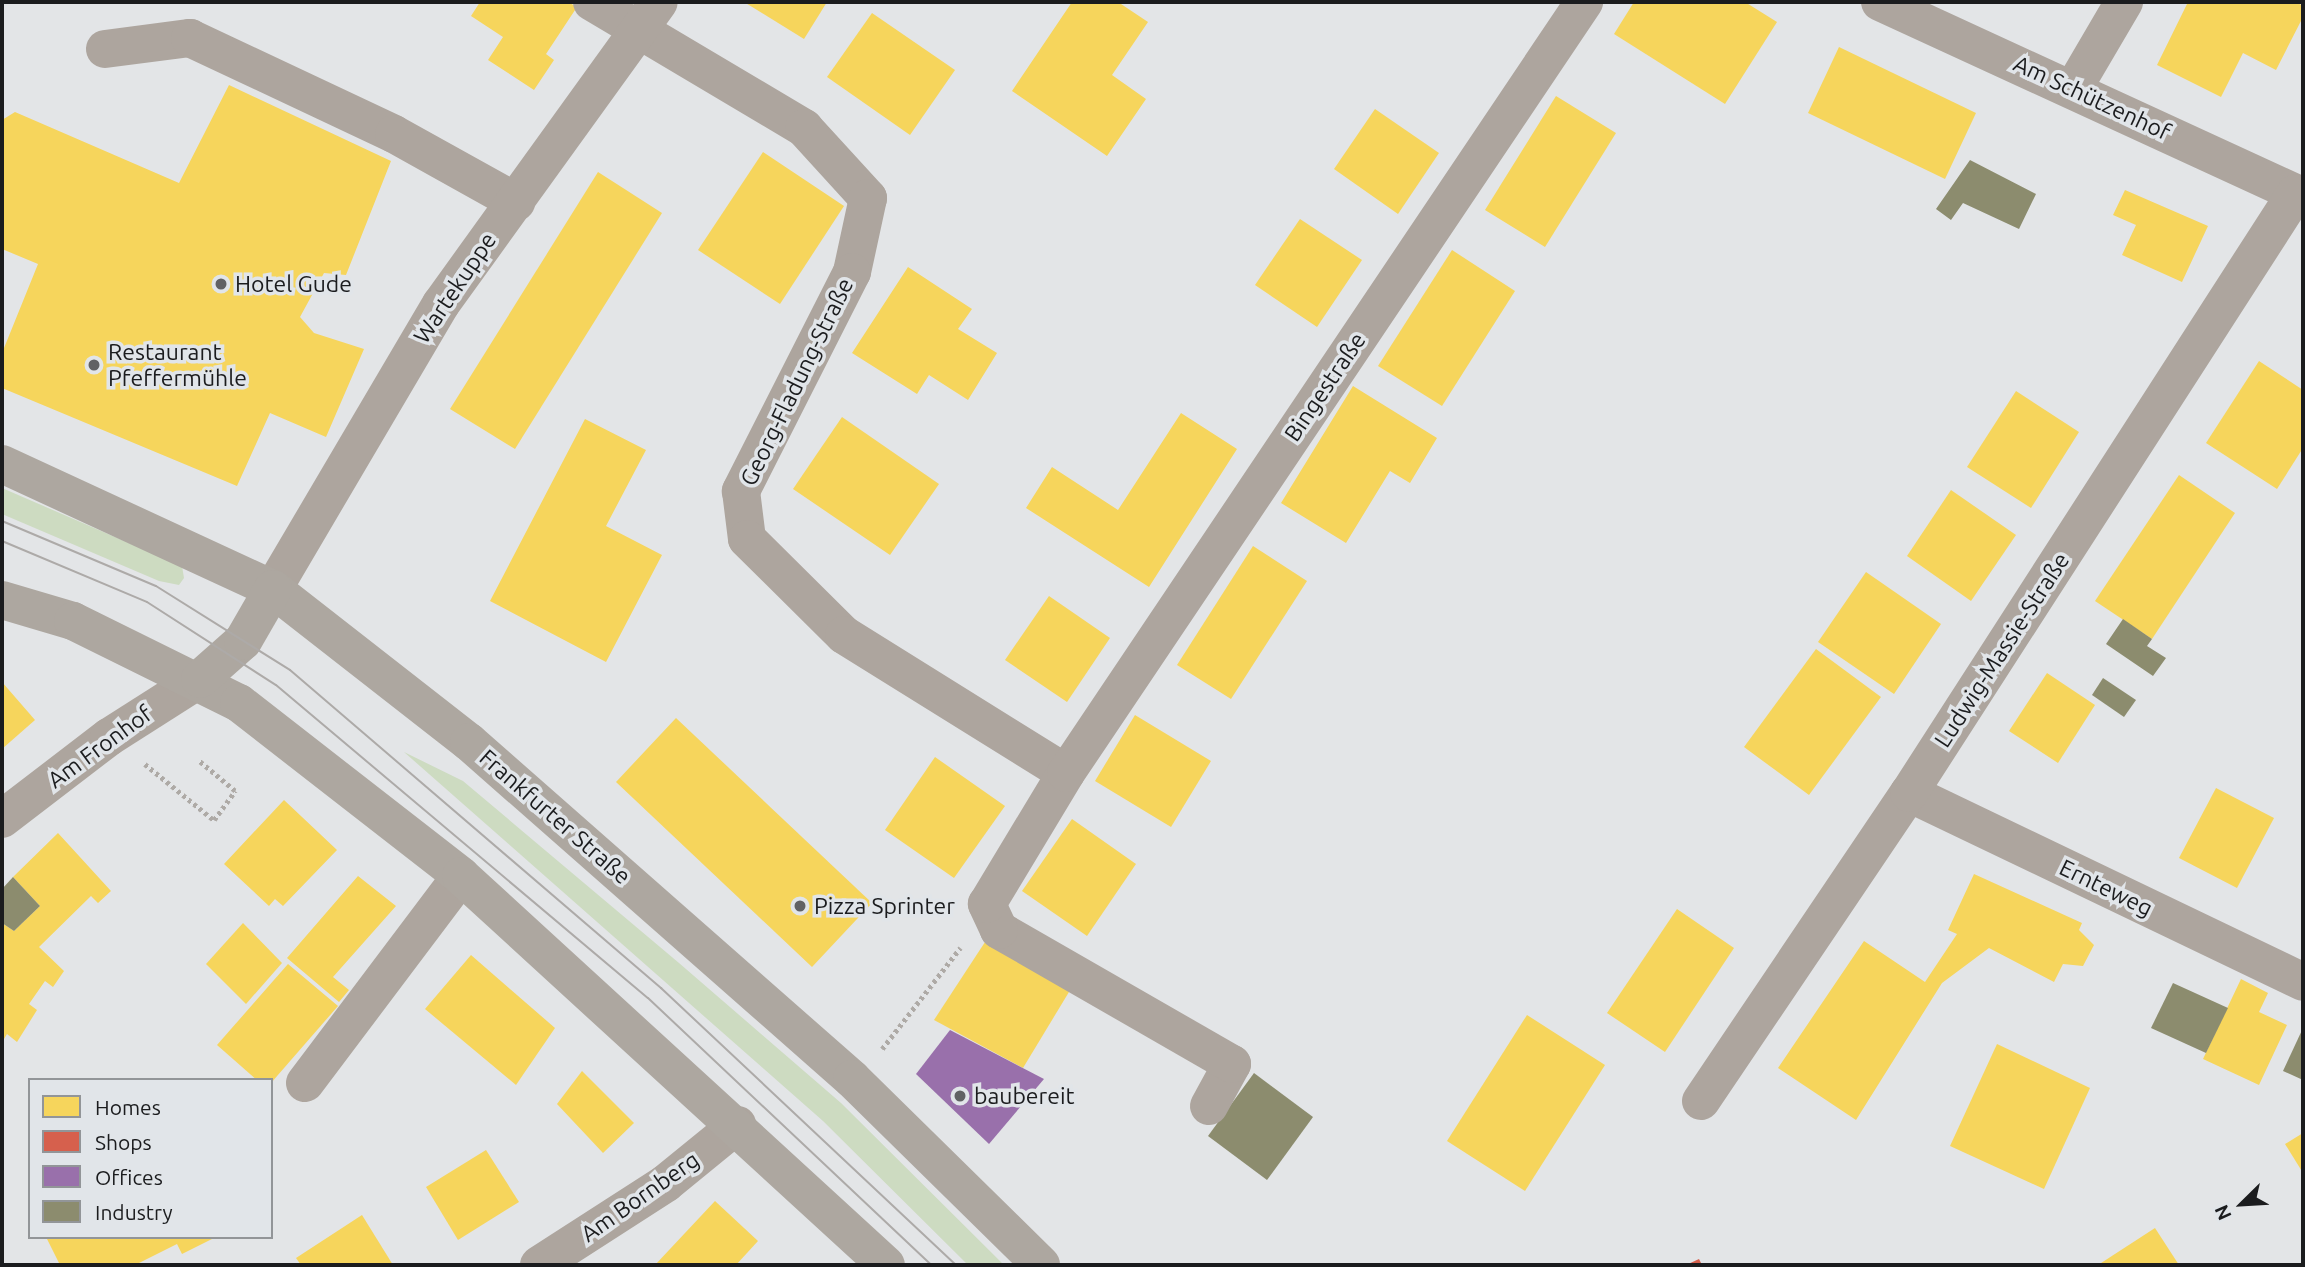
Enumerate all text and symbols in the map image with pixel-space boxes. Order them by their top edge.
street label: Am Schützenhof [2009,50,2175,146]
street label: Wartekuppe [408,227,502,349]
place label: Hotel Gude [235,270,352,298]
street label: Georg-Fladung-Straße [735,274,859,490]
marker: Hotel Gude [213,276,229,292]
street label: Bingestraße [1279,327,1371,447]
place label: Restaurant Pfeffermühle [108,338,247,392]
marker: Restaurant Pfeffermühle [86,357,102,373]
street label: Ludwig-Massie-Straße [1929,548,2075,752]
street label: Am Fronhof [42,700,158,794]
street label: Frankfurter Straße [474,744,636,890]
street label: Ernteweg [2055,854,2157,922]
place label: Pizza Sprinter [814,892,955,920]
marker: Pizza Sprinter [792,898,808,914]
legend [28,1078,273,1239]
place label: baubereit [974,1082,1075,1110]
marker: baubereit [952,1088,968,1104]
text: Homes [95,1095,161,1119]
text: Shops [95,1130,152,1154]
street label: Am Bornberg [576,1146,704,1248]
text: Offices [95,1165,163,1189]
north arrow [2207,1169,2277,1239]
text: Industry [95,1200,173,1224]
text: N [2210,1202,2236,1223]

